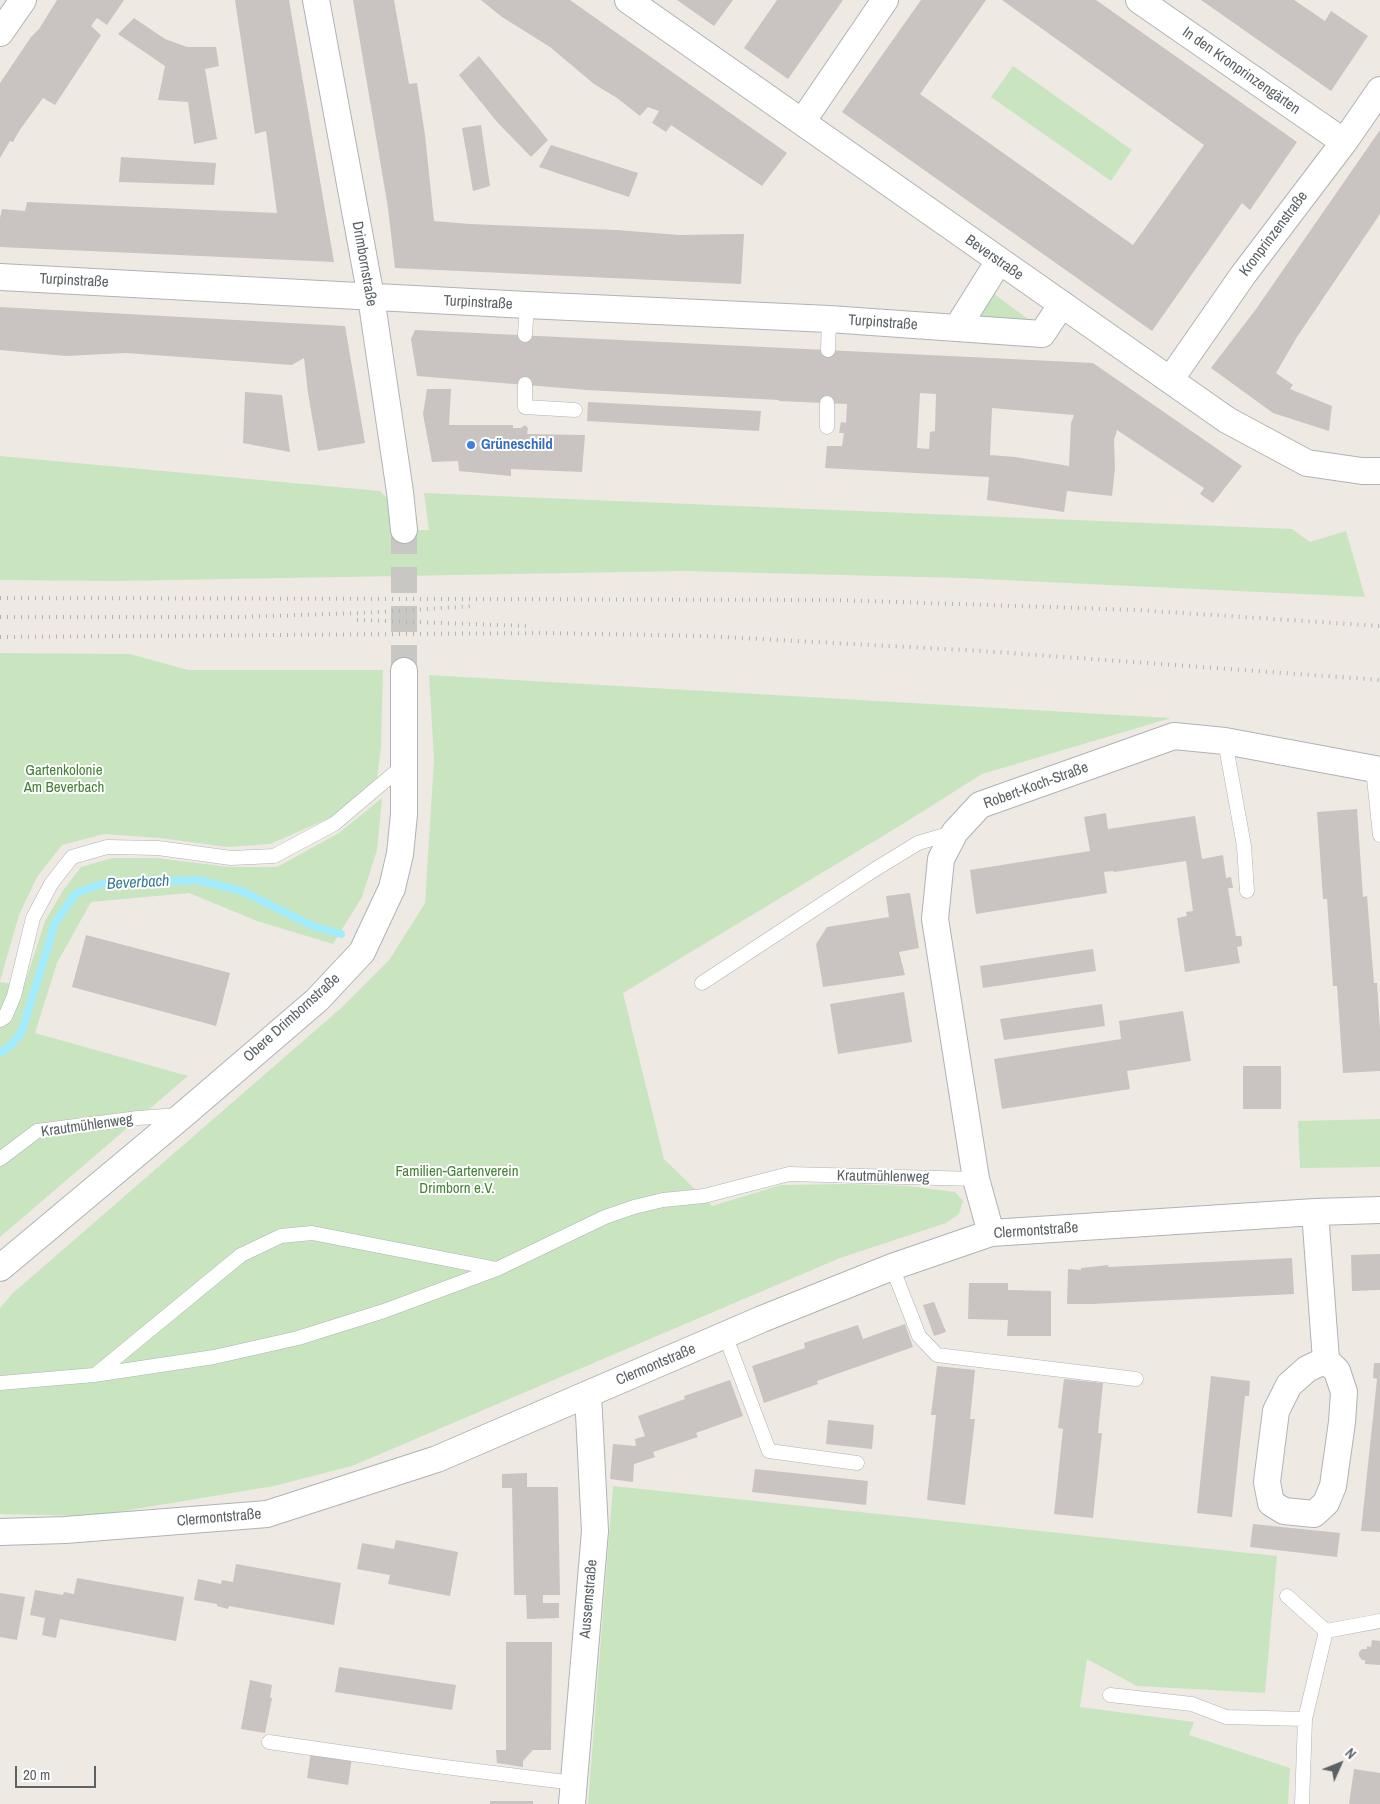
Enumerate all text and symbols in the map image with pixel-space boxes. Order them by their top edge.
street label: In den Kronprinzengärten [1179,24,1303,118]
street label: Kronprinzenstraße [1236,188,1312,280]
street label: Drimbornstraße [348,220,380,308]
street label: Beverstraße [961,231,1027,285]
street label: Turpinstraße [39,270,109,292]
street label: Turpinstraße [443,292,513,314]
street label: Turpinstraße [848,312,918,334]
place label: Grüneschild [481,436,553,454]
marker: Grüneschild [465,439,477,451]
street label: Robert-Koch-Straße [981,759,1091,813]
park label: Gartenkolonie Am Beverbach [24,762,104,797]
water label: Beverbach [106,872,170,894]
street label: Obere Drimbornstraße [240,970,344,1066]
street label: Krautmühlenweg [40,1111,134,1141]
park label: Familien-Gartenverein Drimborn e.V. [395,1163,519,1198]
street label: Krautmühlenweg [837,1167,929,1187]
street label: Clermontstraße [993,1219,1079,1243]
street label: Clermontstraße [613,1340,699,1390]
street label: Clermontstraße [176,1505,262,1531]
street label: Aussemstraße [577,1559,601,1639]
north arrow [1315,1739,1365,1789]
text: N [1341,1744,1360,1763]
scale bar [18,1756,99,1788]
text: 20 m [23,1764,50,1785]

